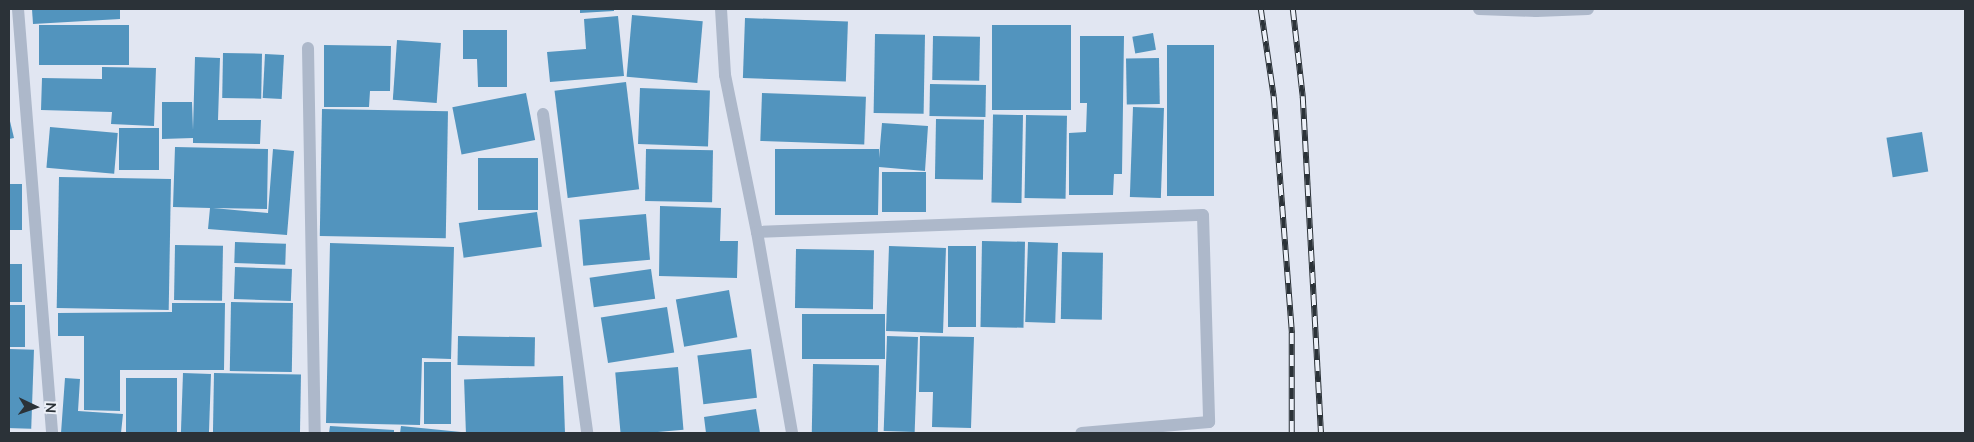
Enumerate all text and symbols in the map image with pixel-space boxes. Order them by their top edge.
north arrow [10,382,60,432]
text: N [41,402,60,414]

